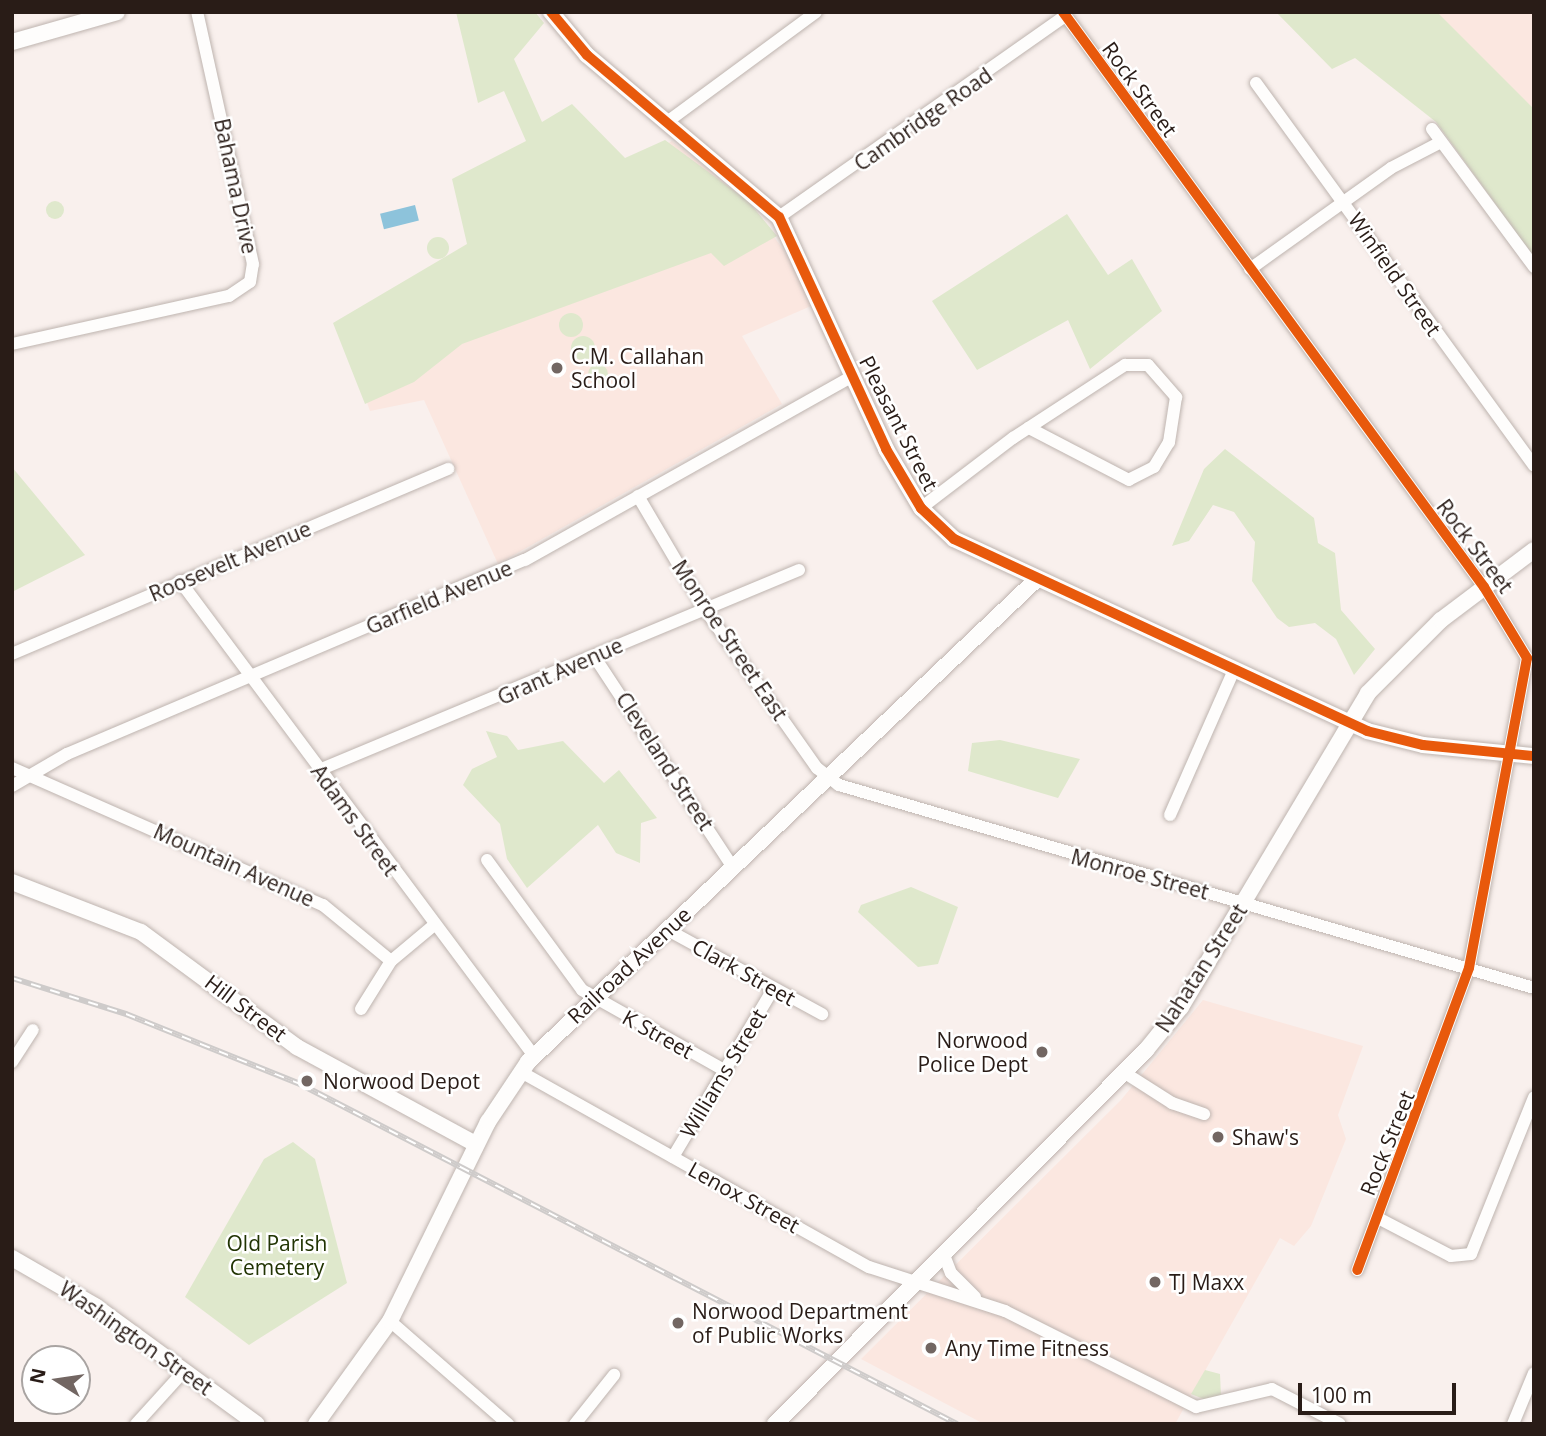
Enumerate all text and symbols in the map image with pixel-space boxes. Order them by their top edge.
street label: Rock Street [1097,37,1183,141]
street label: Cambridge Road [849,62,997,176]
street label: Bahama Drive [209,116,263,256]
street label: Winfield Street [1343,208,1447,340]
place label: C.M. Callahan School [571,343,704,393]
street label: Pleasant Street [854,352,944,494]
marker: C.M. Callahan School [549,360,565,376]
street label: Rock Street [1432,494,1518,598]
street label: Roosevelt Avenue [145,515,315,607]
street label: Garfield Avenue [362,555,516,639]
street label: Monroe Street East [667,555,793,725]
street label: Grant Avenue [493,632,627,710]
street label: Cleveland Street [611,687,719,835]
street label: Adams Street [306,759,404,881]
street label: Mountain Avenue [150,818,318,912]
street label: Monroe Street [1068,844,1212,904]
street label: Nahatan Street [1150,899,1252,1037]
street label: Railroad Avenue [562,901,696,1029]
street label: Clark Street [688,933,800,1011]
street label: Hill Street [200,969,292,1047]
street label: K Street [618,1004,698,1064]
street label: Williams Street [675,1004,771,1142]
place label: Norwood Police Dept [917,1027,1028,1077]
marker: Norwood Police Dept [1034,1044,1050,1060]
place label: Norwood Depot [323,1068,480,1094]
marker: Norwood Depot [297,1071,317,1091]
street label: Rock Street [1355,1087,1419,1199]
place label: Shaw's [1232,1124,1299,1150]
marker: Shaw's [1210,1129,1226,1145]
street label: Lenox Street [684,1156,804,1238]
park label: Old Parish Cemetery [226,1230,328,1280]
place label: TJ Maxx [1169,1269,1244,1295]
marker: TJ Maxx [1147,1274,1163,1290]
street label: Washington Street [55,1276,217,1400]
place label: Norwood Department of Public Works [692,1298,908,1348]
marker: Norwood Department of Public Works [670,1315,686,1331]
place label: Any Time Fitness [945,1335,1109,1361]
marker: Any Time Fitness [923,1340,939,1356]
north arrow [21,1345,91,1415]
text: N [23,1366,52,1386]
scale bar [1301,1370,1458,1414]
text: 100 m [1311,1381,1372,1409]

